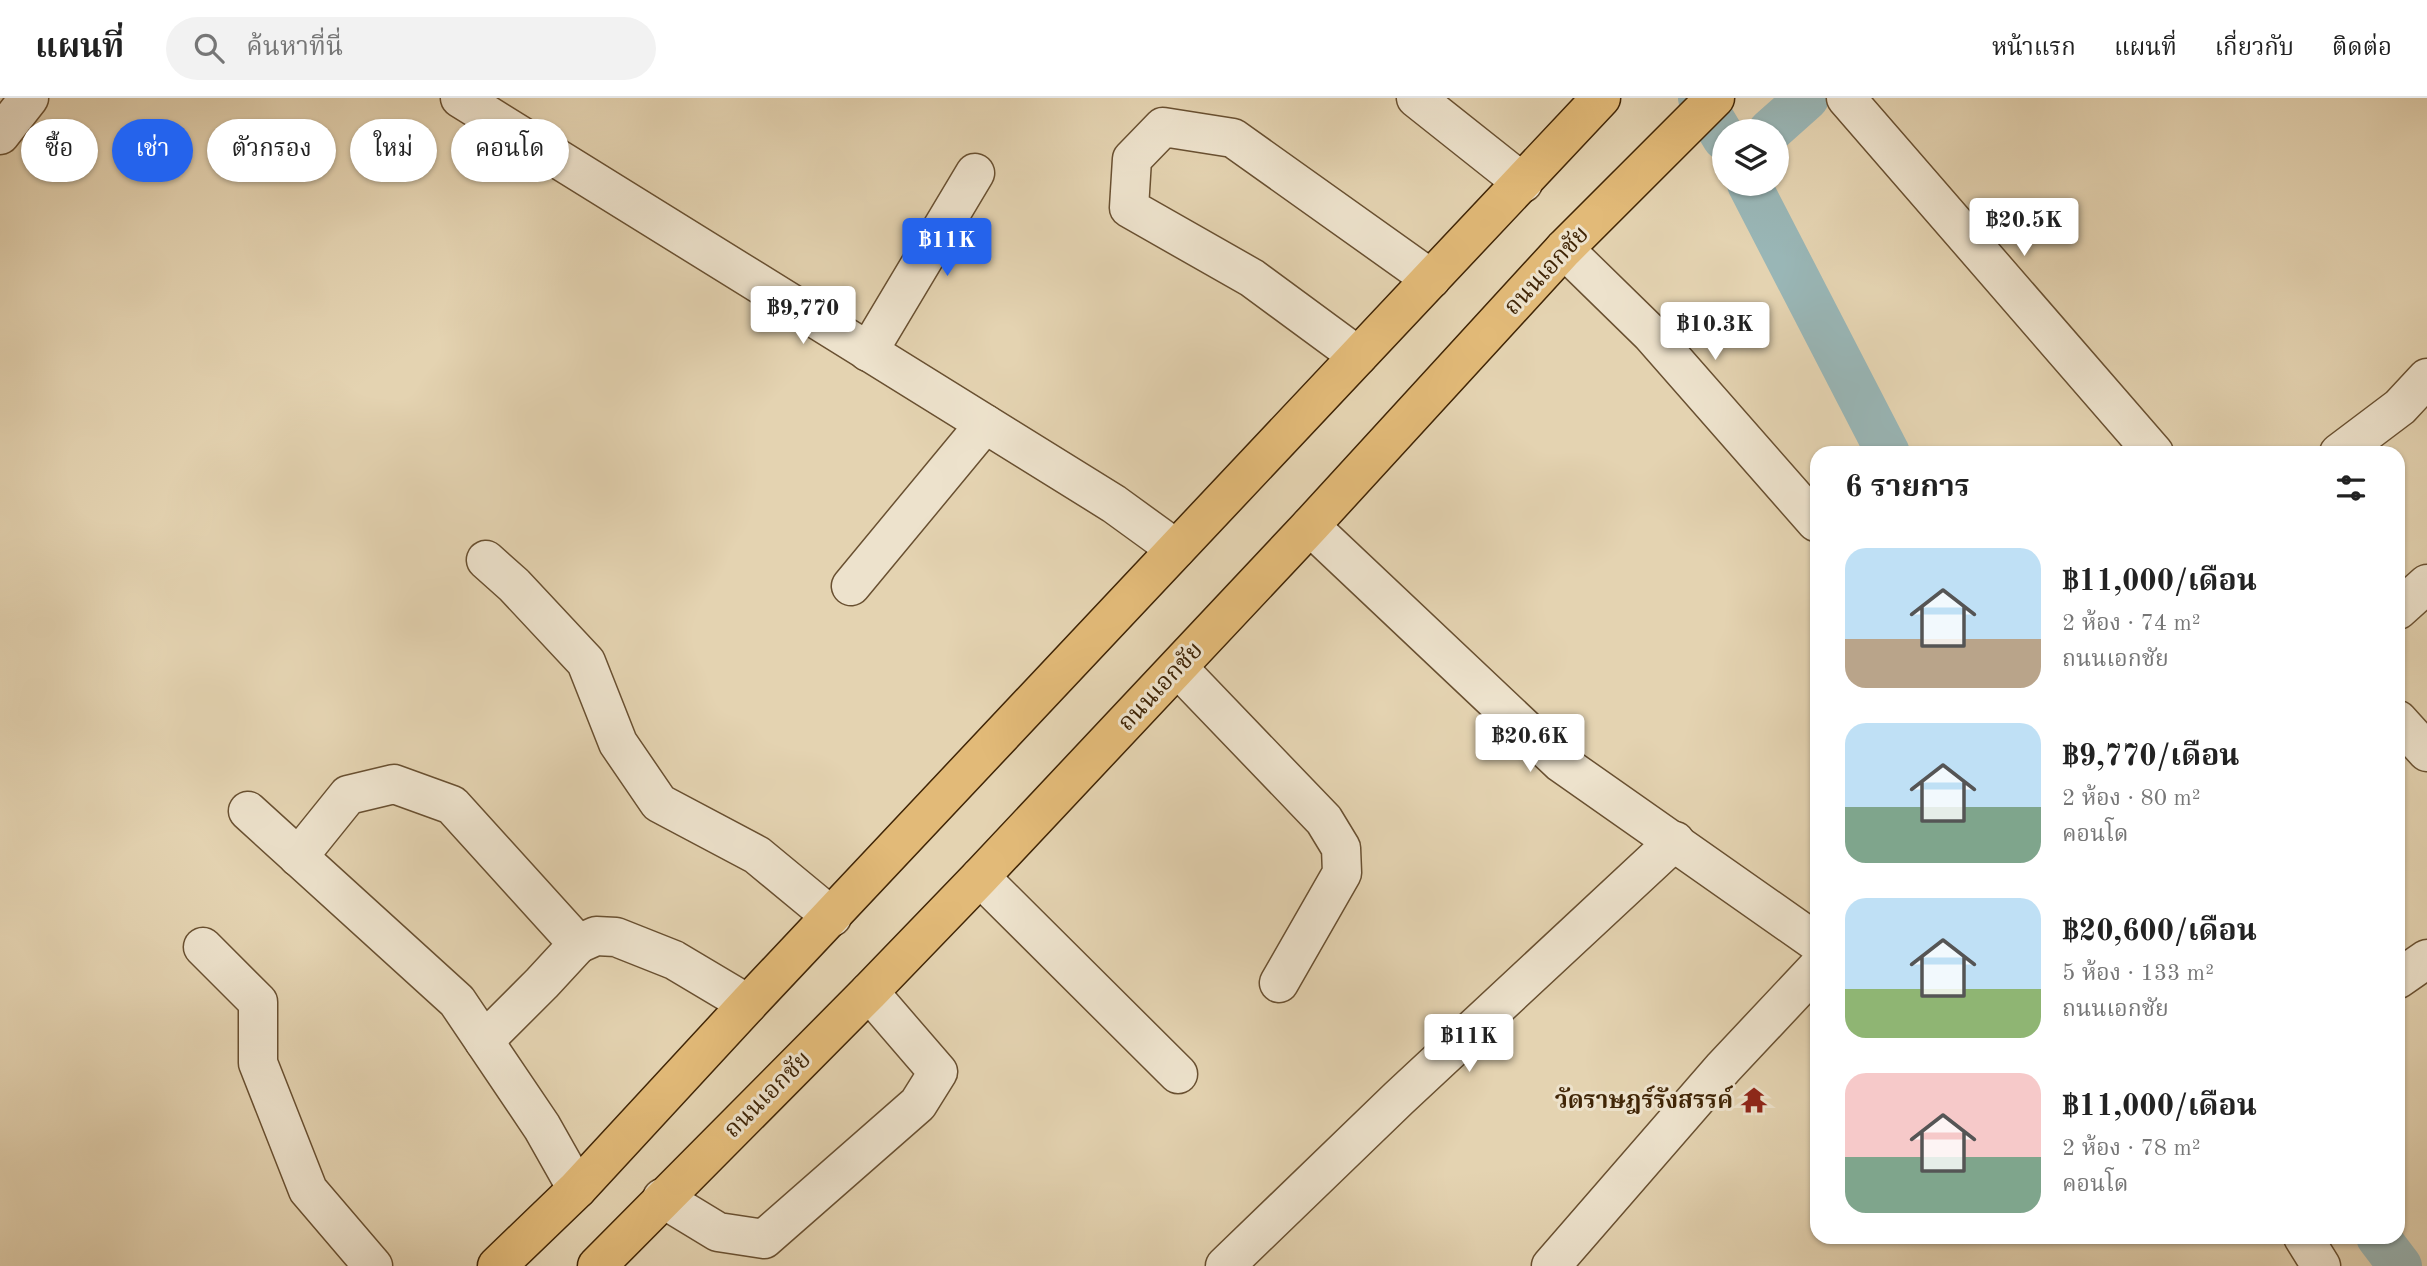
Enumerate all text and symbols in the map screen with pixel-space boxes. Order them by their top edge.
search box [166,17,656,80]
icon: search [190,29,228,67]
text: แผนที่ [35,32,124,65]
text: ค้นหาที่นี่ [246,35,343,61]
text: หน้าแรก [1992,37,2076,61]
text: แผนที่ [2114,37,2177,61]
text: เกี่ยวกับ [2215,37,2294,61]
text: ติดต่อ [2332,37,2392,61]
chip: ซื้อ [21,119,98,182]
chip: เช่า [112,119,193,182]
chip: ตัวกรอง [207,119,336,182]
chip: ใหม่ [350,119,437,182]
chip: คอนโด [451,119,569,182]
map controls [1712,119,1789,196]
button: layers [1712,119,1789,196]
pin: ฿20.5K [1967,198,2081,258]
text: ฿20.5K [1985,209,2063,232]
pin: ฿11K [906,218,988,278]
street label: ถนนเอกชัย [1499,220,1594,320]
text: ฿11K [918,229,976,252]
pin: ฿9,770 [746,286,860,346]
text: ฿9,770 [767,297,839,320]
pin: ฿10.3K [1658,302,1772,362]
text: ฿10.3K [1676,313,1754,336]
icon: filters [2332,469,2370,507]
text: 6 รายการ [1845,473,1970,503]
text: ฿11,000/เดือน [2062,567,2257,597]
icon: home [1901,576,1985,660]
text: 2 ห้อง · 74 m² [2062,612,2201,635]
street label: ถนนเอกชัย [1113,636,1208,736]
text: ถนนเอกชัย [2062,648,2169,671]
pin: ฿20.6K [1473,714,1587,774]
text: ฿20.6K [1491,725,1569,748]
text: ฿9,770/เดือน [2062,742,2239,772]
icon: home [1901,751,1985,835]
text: 2 ห้อง · 80 m² [2062,787,2201,810]
text: คอนโด [2062,823,2129,846]
text: ฿20,600/เดือน [2062,917,2257,947]
icon: home [1901,926,1985,1010]
text: 5 ห้อง · 133 m² [2062,962,2214,985]
text: ถนนเอกชัย [2062,998,2169,1021]
pin: ฿11K [1428,1014,1510,1074]
text: ฿11K [1440,1025,1498,1048]
street label: ถนนเอกชัย [718,1045,816,1143]
place label: วัดราษฎร์รังสรรค์ [1555,1085,1734,1114]
temple icon: วัดราษฎร์รังสรรค์ [1739,1085,1769,1115]
text: ฿11,000/เดือน [2062,1092,2257,1122]
icon: home [1901,1101,1985,1185]
text: 2 ห้อง · 78 m² [2062,1137,2201,1160]
text: คอนโด [2062,1173,2129,1196]

